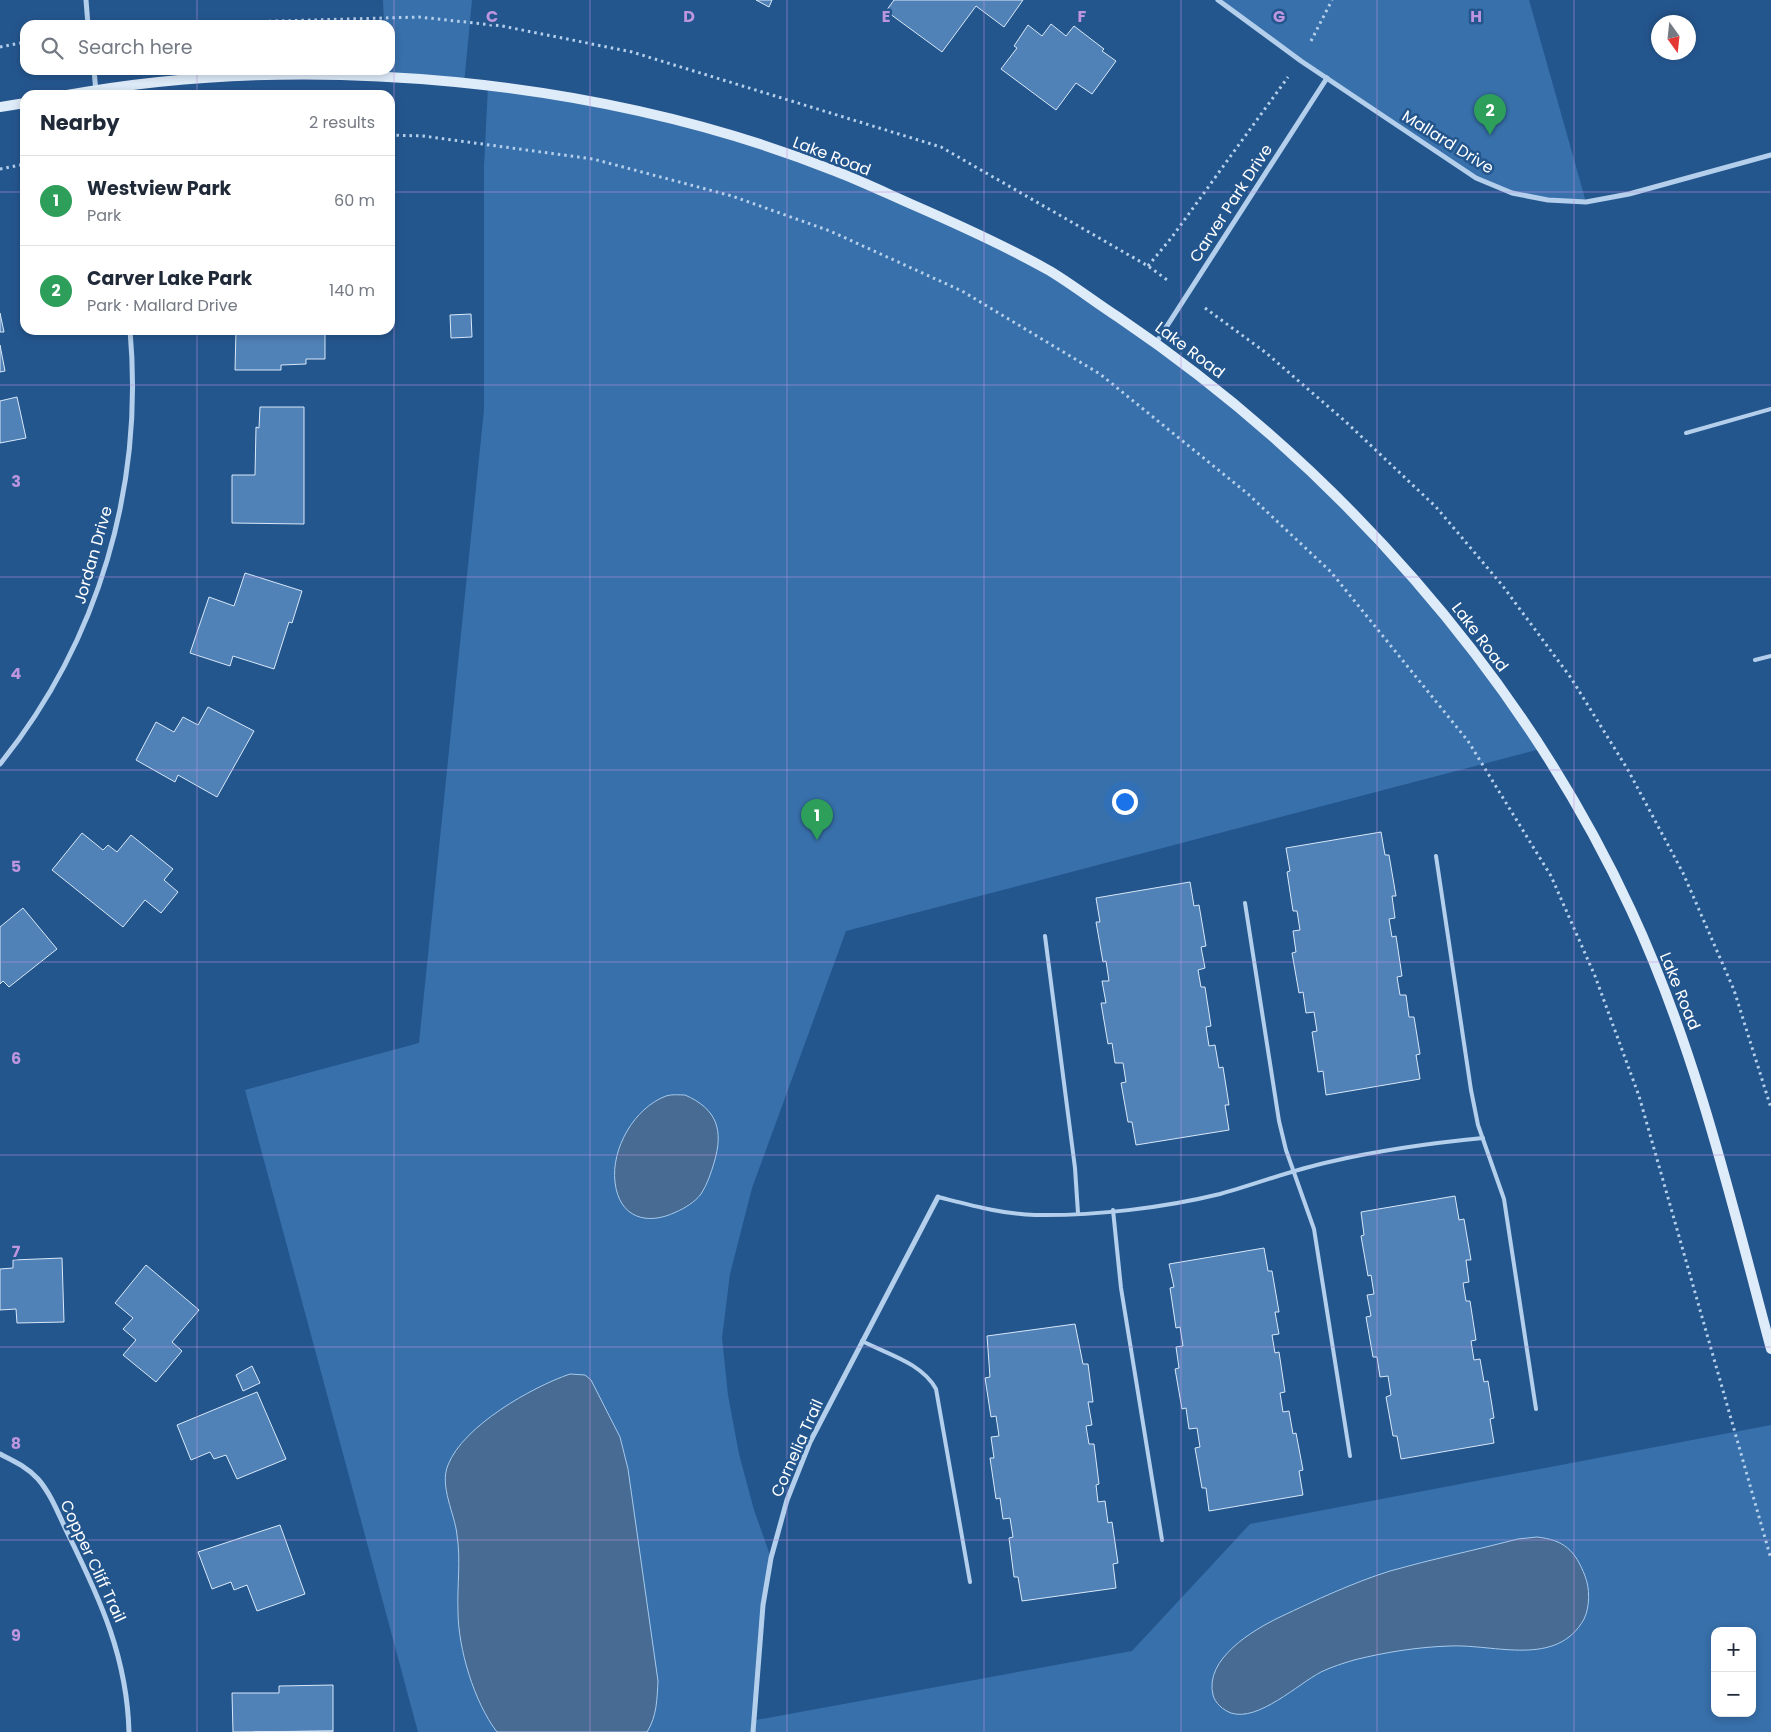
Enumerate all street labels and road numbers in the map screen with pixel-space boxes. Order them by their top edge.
street label: Mallard Drive [1398,105,1498,179]
street label: Lake Road [790,131,874,181]
street label: Carver Park Drive [1184,139,1278,267]
street label: Lake Road [1150,316,1230,384]
street label: Jordan Drive [68,503,118,607]
street label: Lake Road [1446,597,1514,677]
street label: Lake Road [1654,949,1706,1033]
street label: Cornelia Trail [765,1395,829,1501]
street label: Copper Cliff Trail [55,1496,131,1626]

